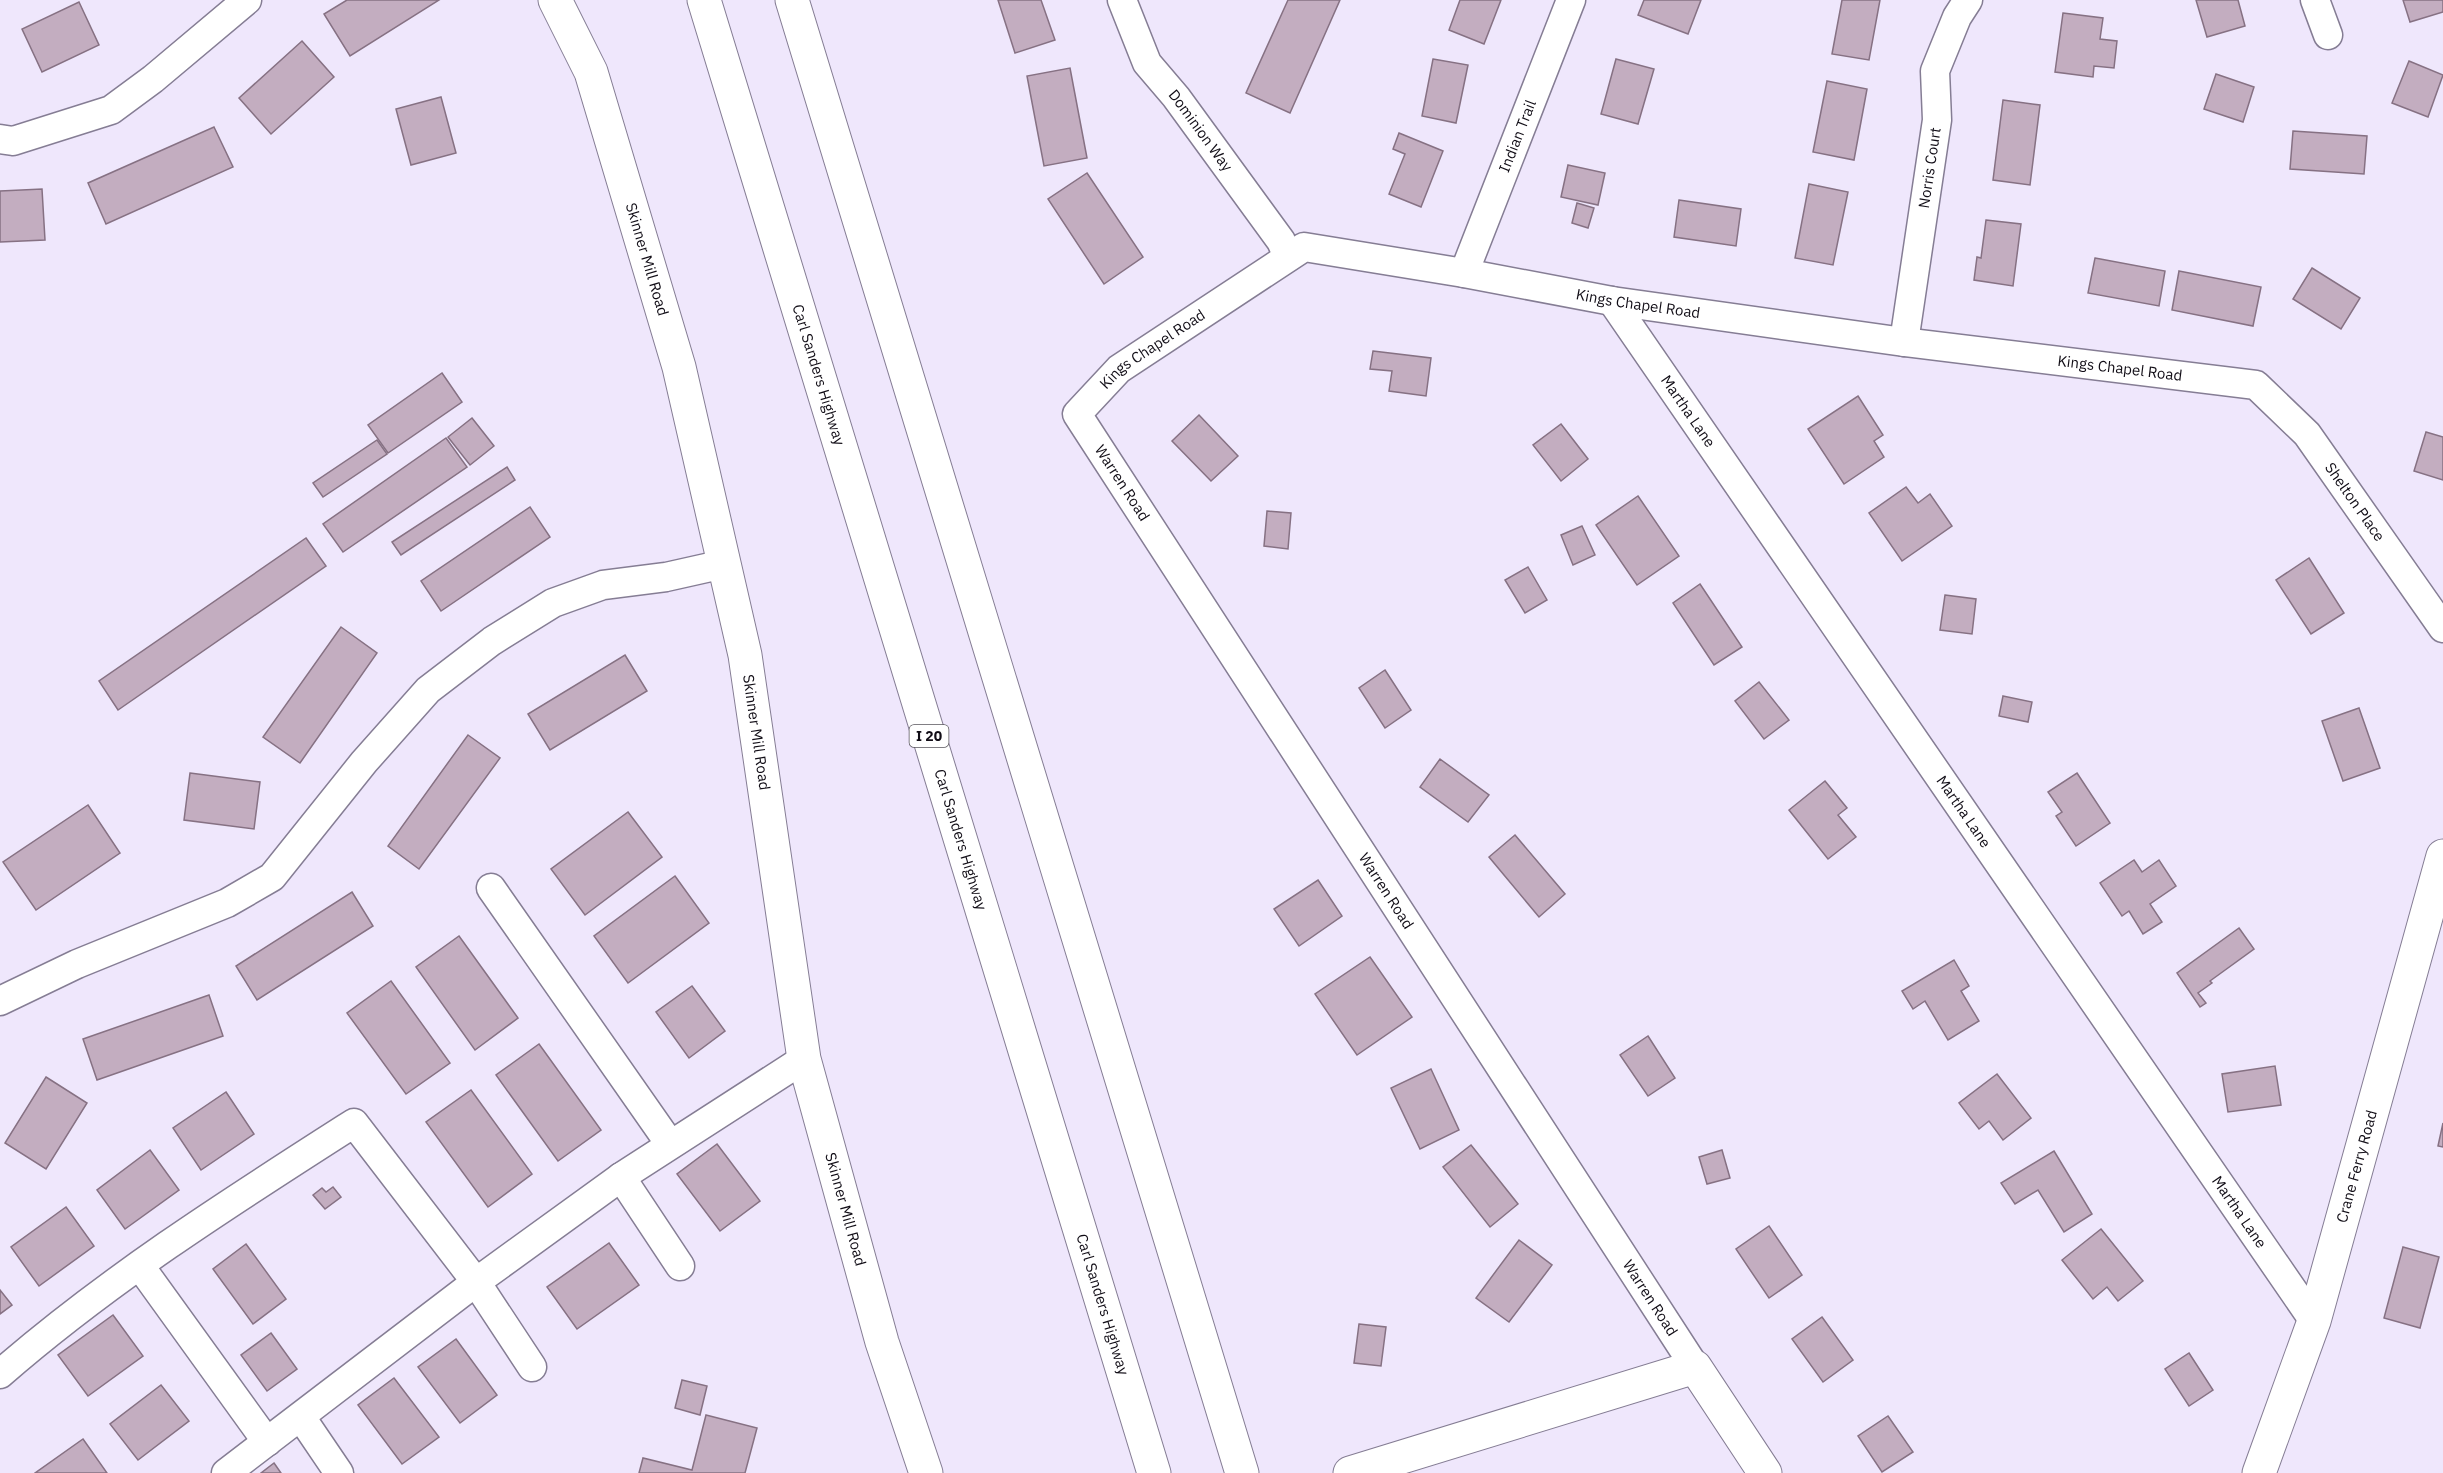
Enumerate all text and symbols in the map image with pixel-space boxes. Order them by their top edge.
street label: Dominion Way [1165,85,1237,175]
street label: Indian Trail [1494,97,1540,175]
street label: Norris Court [1914,126,1945,210]
street label: Skinner Mill Road [622,200,673,318]
street label: Kings Chapel Road [1574,284,1702,322]
street label: Carl Sanders Highway [788,302,850,448]
street label: Kings Chapel Road [1095,305,1209,393]
street label: Kings Chapel Road [2056,351,2183,385]
street label: Martha Lane [1657,371,1720,451]
street label: Warren Road [1091,441,1154,524]
street label: Shelton Place [2321,459,2389,545]
street label: Skinner Mill Road [739,673,775,792]
road number: I 20 [910,725,948,747]
street label: Carl Sanders Highway [930,767,992,913]
street label: Martha Lane [1932,772,1995,851]
street label: Warren Road [1355,849,1418,932]
street label: Crane Ferry Road [2332,1108,2381,1225]
street label: Skinner Mill Road [821,1150,871,1268]
street label: Martha Lane [2208,1172,2271,1252]
street label: Carl Sanders Highway [1072,1231,1134,1378]
street label: Warren Road [1619,1256,1682,1339]

